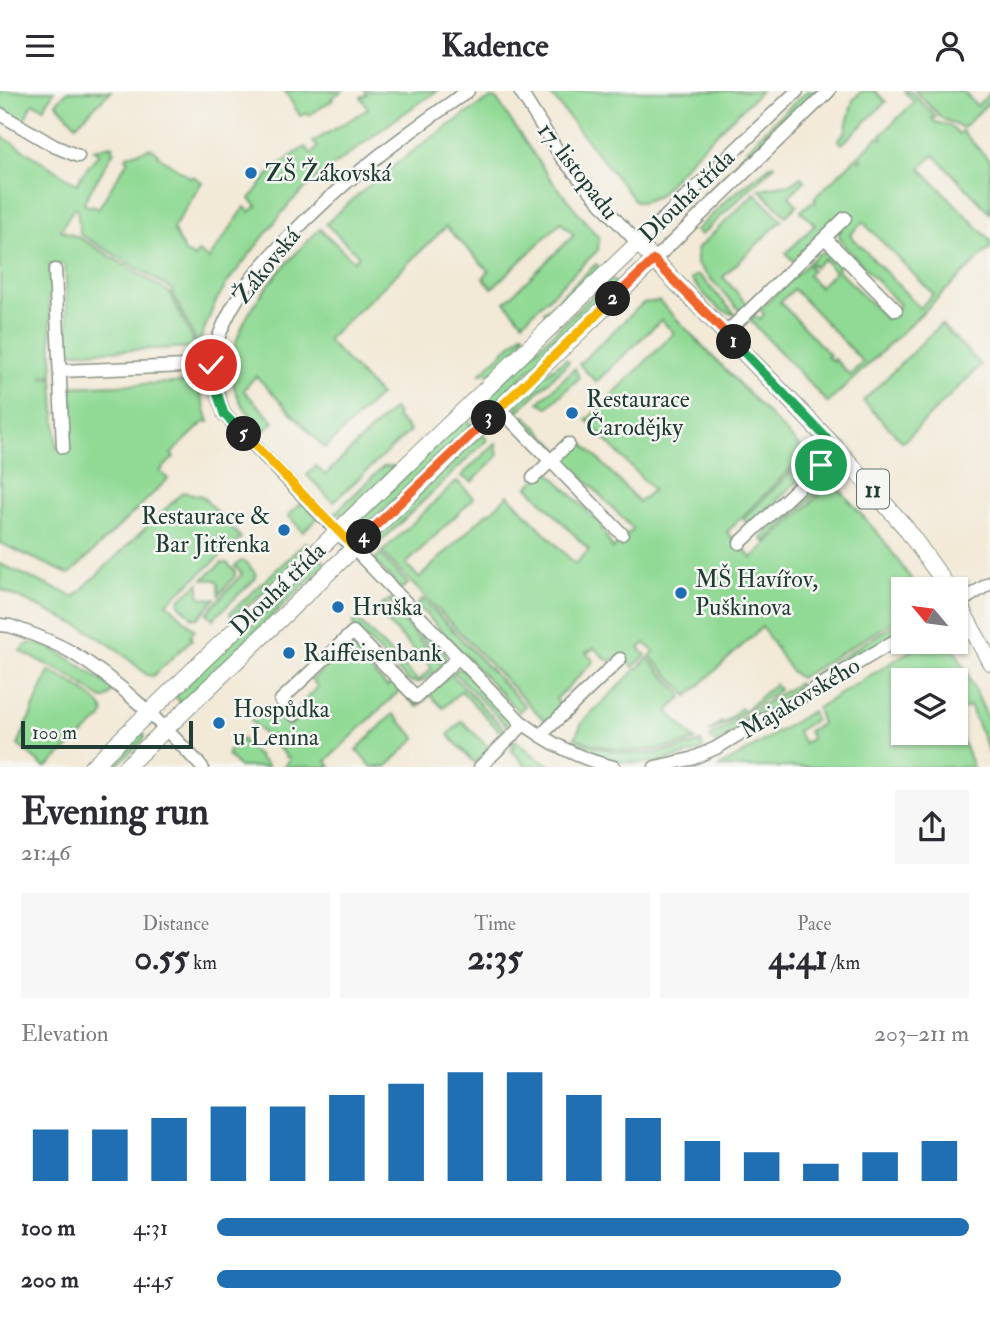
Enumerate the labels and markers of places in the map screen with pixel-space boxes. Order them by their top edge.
place label: ZŠ Žákovská [265,157,393,189]
marker: ZŠ Žákovská [243,165,259,181]
pin: 2 [596,281,630,317]
pin: 1 [716,324,752,359]
pin [181,335,241,395]
place label: Restaurace Čarodějky [586,384,690,443]
pin: 3 [472,401,506,435]
marker: Restaurace Čarodějky [564,405,580,421]
pin: 5 [226,417,262,451]
pin [791,435,851,495]
place label: Restaurace & Bar Jitřenka [141,501,271,560]
pin: 4 [346,519,382,555]
marker: Restaurace & Bar Jitřenka [276,522,292,538]
place label: MŠ Havířov, Puškinova [695,563,818,623]
marker: MŠ Havířov, Puškinova [673,585,689,601]
place label: Hruška [352,592,424,623]
marker: Hruška [330,599,346,615]
place label: Raiffeisenbank [303,638,443,669]
marker: Raiffeisenbank [281,645,297,661]
place label: Hospůdka u Lenina [233,694,331,753]
marker: Hospůdka u Lenina [211,715,227,731]

